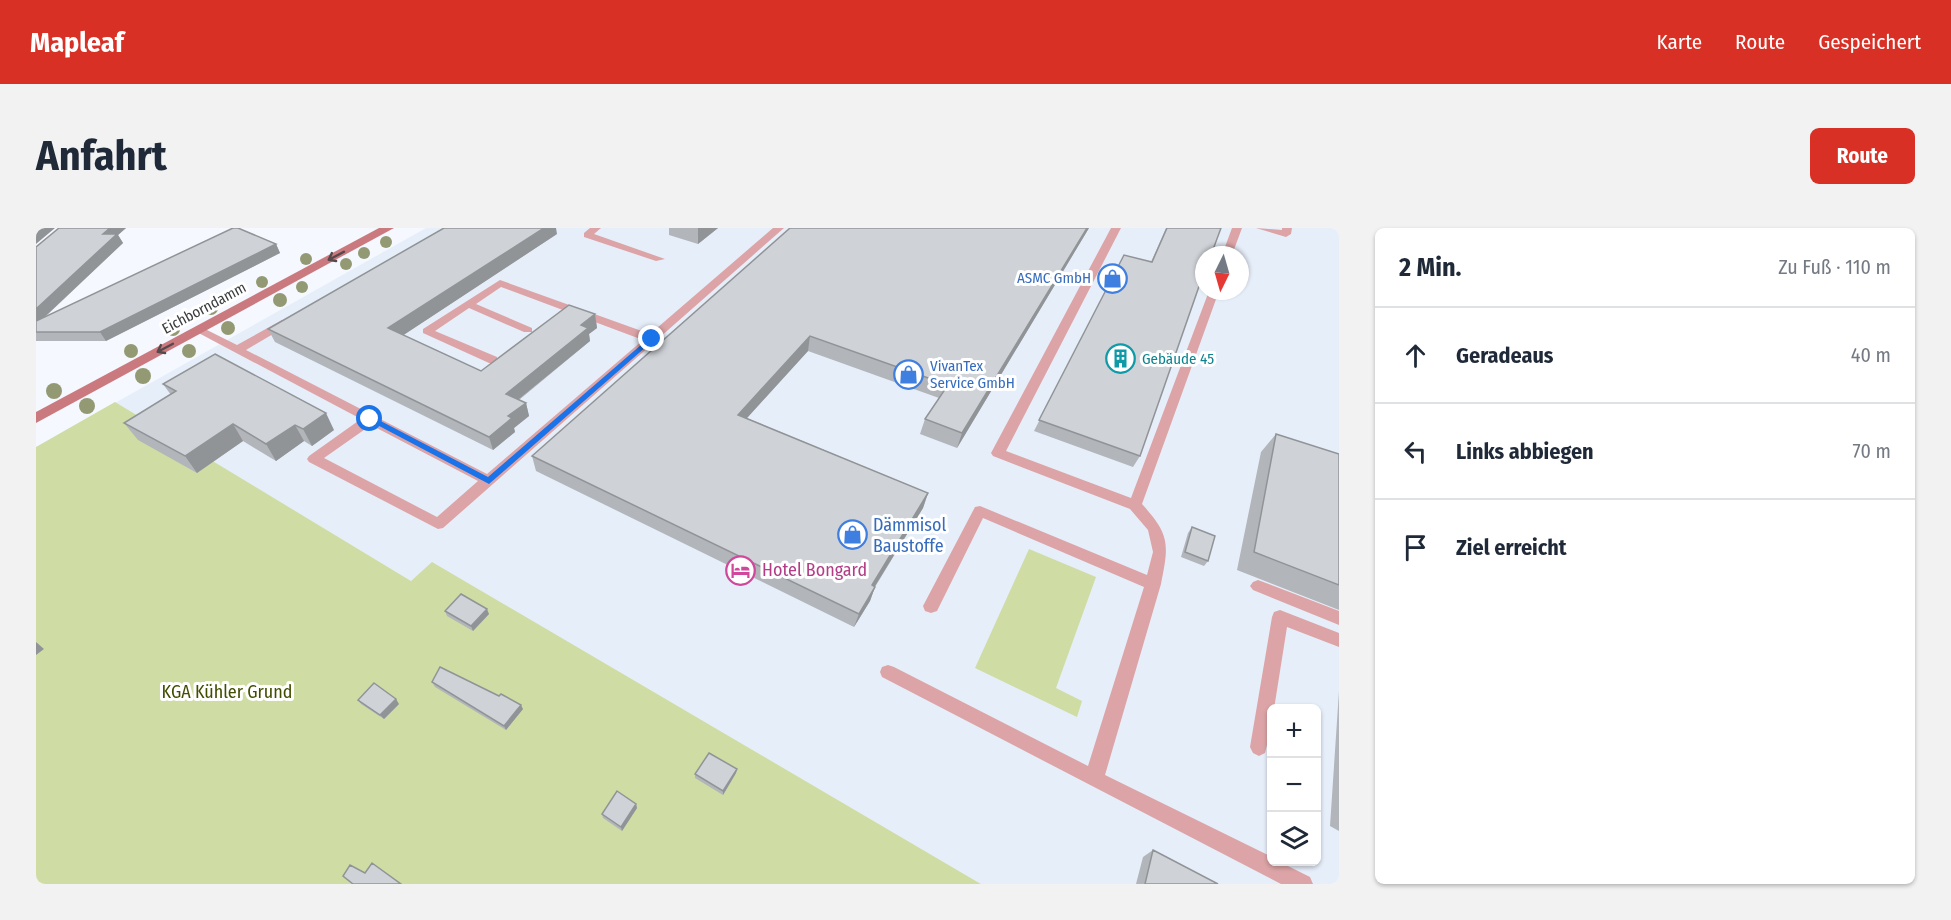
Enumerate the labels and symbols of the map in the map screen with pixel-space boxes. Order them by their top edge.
north arrow [1195,246,1249,300]
one-way arrow [328,251,346,262]
shop icon: ASMC GmbH [1096,262,1128,294]
place label: ASMC GmbH [1017,269,1091,287]
street label: Eichborndamm [159,278,249,338]
route end [638,325,664,351]
one-way arrow [156,343,174,354]
building icon: Gebäude 45 [1105,343,1137,375]
place label: Gebäude 45 [1142,350,1214,368]
place label: VivanTex Service GmbH [930,357,1015,392]
shop icon: VivanTex Service GmbH [893,359,925,391]
route start [356,405,382,431]
place label: Dämmisol Baustoffe [873,514,946,557]
shop icon: Dämmisol Baustoffe [836,519,868,551]
hotel icon: Hotel Bongard [725,554,757,586]
place label: Hotel Bongard [762,559,867,581]
park label: KGA Kühler Grund [162,681,292,703]

